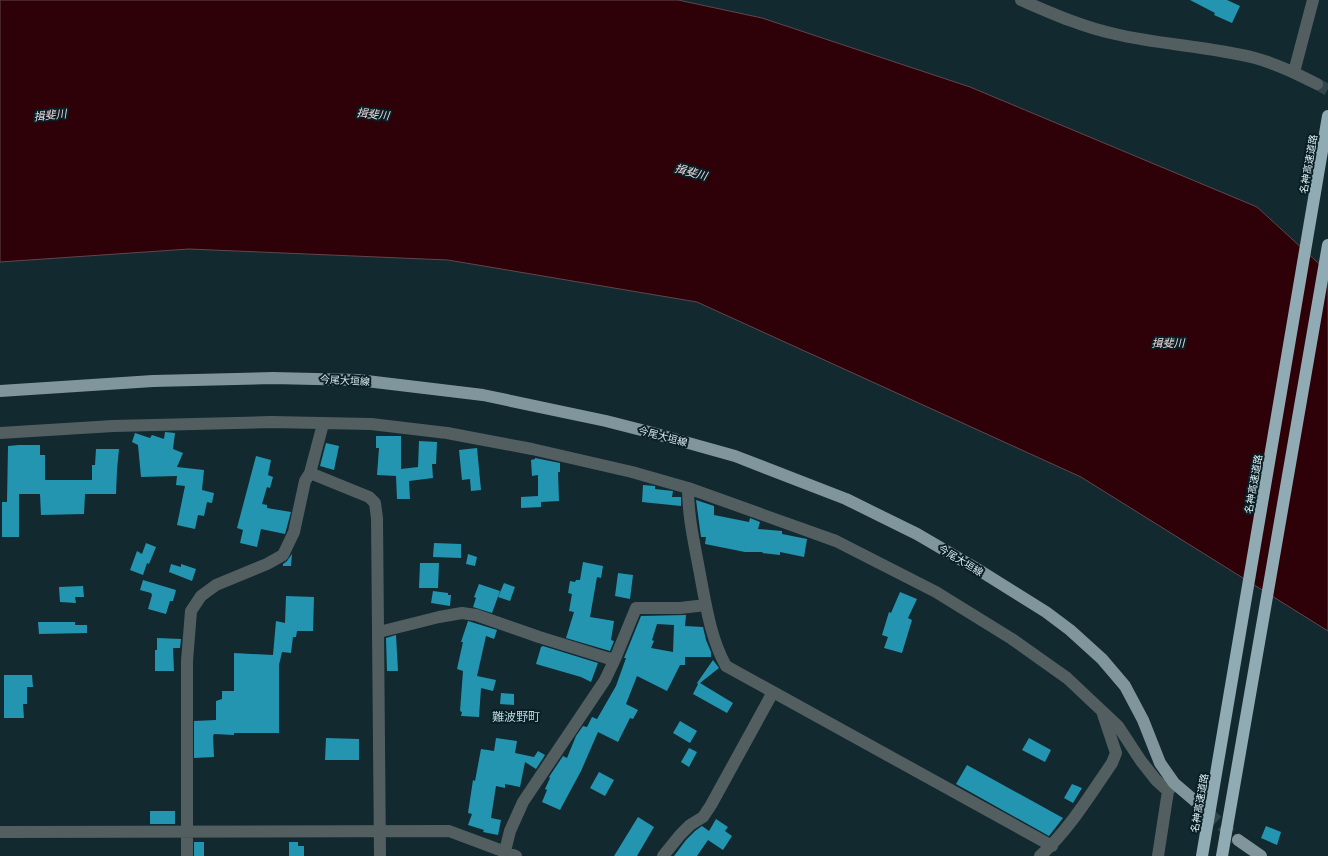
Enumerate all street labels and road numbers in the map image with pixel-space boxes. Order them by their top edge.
street label: 名神高速道路 [1298,134,1319,195]
street label: 今尾大垣線 [320,374,370,387]
street label: 今尾大垣線 [637,425,688,448]
street label: 名神高速道路 [1243,454,1264,515]
street label: 今尾大垣線 [936,543,985,578]
street label: 名神高速道路 [1189,773,1210,834]

